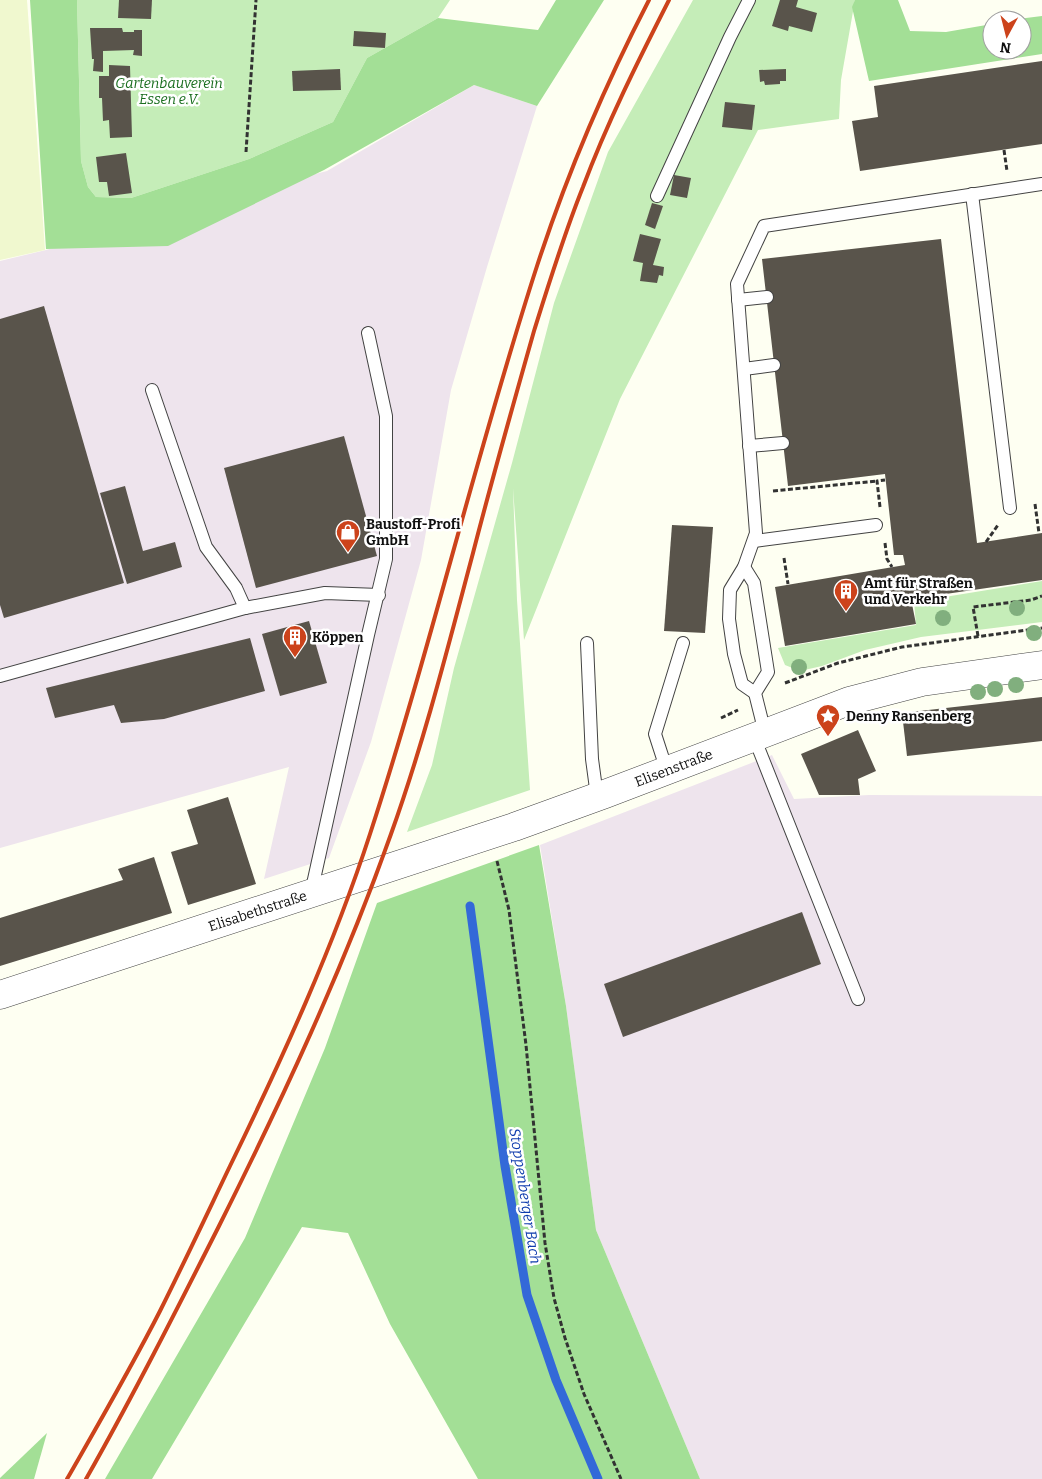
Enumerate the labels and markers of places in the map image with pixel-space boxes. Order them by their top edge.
place label: Baustoff-Profi GmbH [366,516,461,549]
shop icon: Baustoff-Profi GmbH [335,519,361,553]
place label: Amt für Straßen und Verkehr [864,575,973,608]
building icon: Amt für Straßen und Verkehr [833,578,859,612]
building icon: Köppen [282,624,308,658]
place label: Köppen [312,629,363,646]
place icon: Denny Ransenberg [815,703,841,737]
place label: Denny Ransenberg [846,708,972,725]

